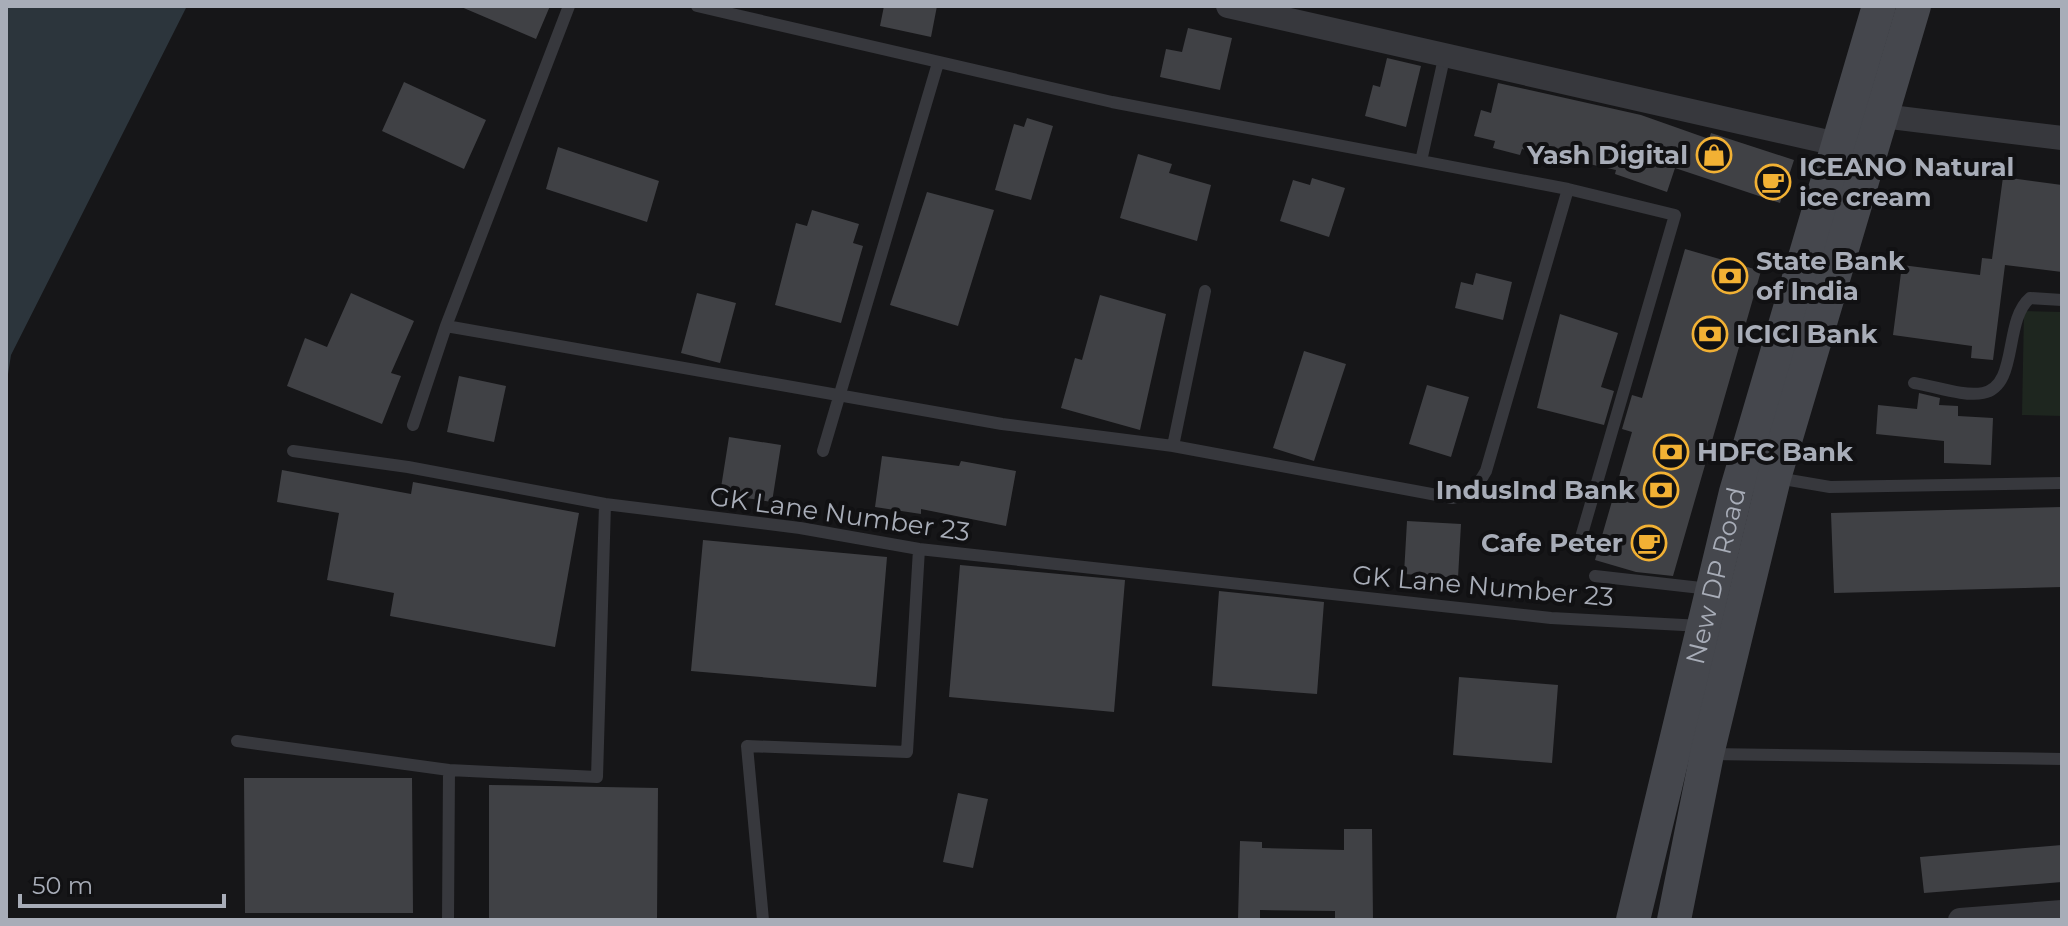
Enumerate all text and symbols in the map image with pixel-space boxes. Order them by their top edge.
shop icon: Yash Digital [1695,136,1733,174]
place label: Yash Digital [1526,139,1688,171]
place label: ICEANO Natural ice cream [1799,151,2014,213]
cafe icon: ICEANO Natural ice cream [1754,163,1792,201]
place label: State Bank of India [1756,245,1906,307]
bank icon: State Bank of India [1711,257,1749,295]
bank icon: ICICI Bank [1691,315,1729,353]
place label: ICICI Bank [1736,318,1878,350]
bank icon: HDFC Bank [1652,433,1690,471]
place label: HDFC Bank [1697,436,1854,468]
bank icon: IndusInd Bank [1642,471,1680,509]
place label: IndusInd Bank [1436,474,1636,506]
street label: GK Lane Number 23 [708,480,972,548]
street label: New DP Road [1679,484,1753,668]
cafe icon: Cafe Peter [1630,524,1668,562]
place label: Cafe Peter [1481,527,1623,559]
street label: GK Lane Number 23 [1351,559,1615,613]
scale bar [20,858,224,908]
text: 50 m [32,871,93,900]

